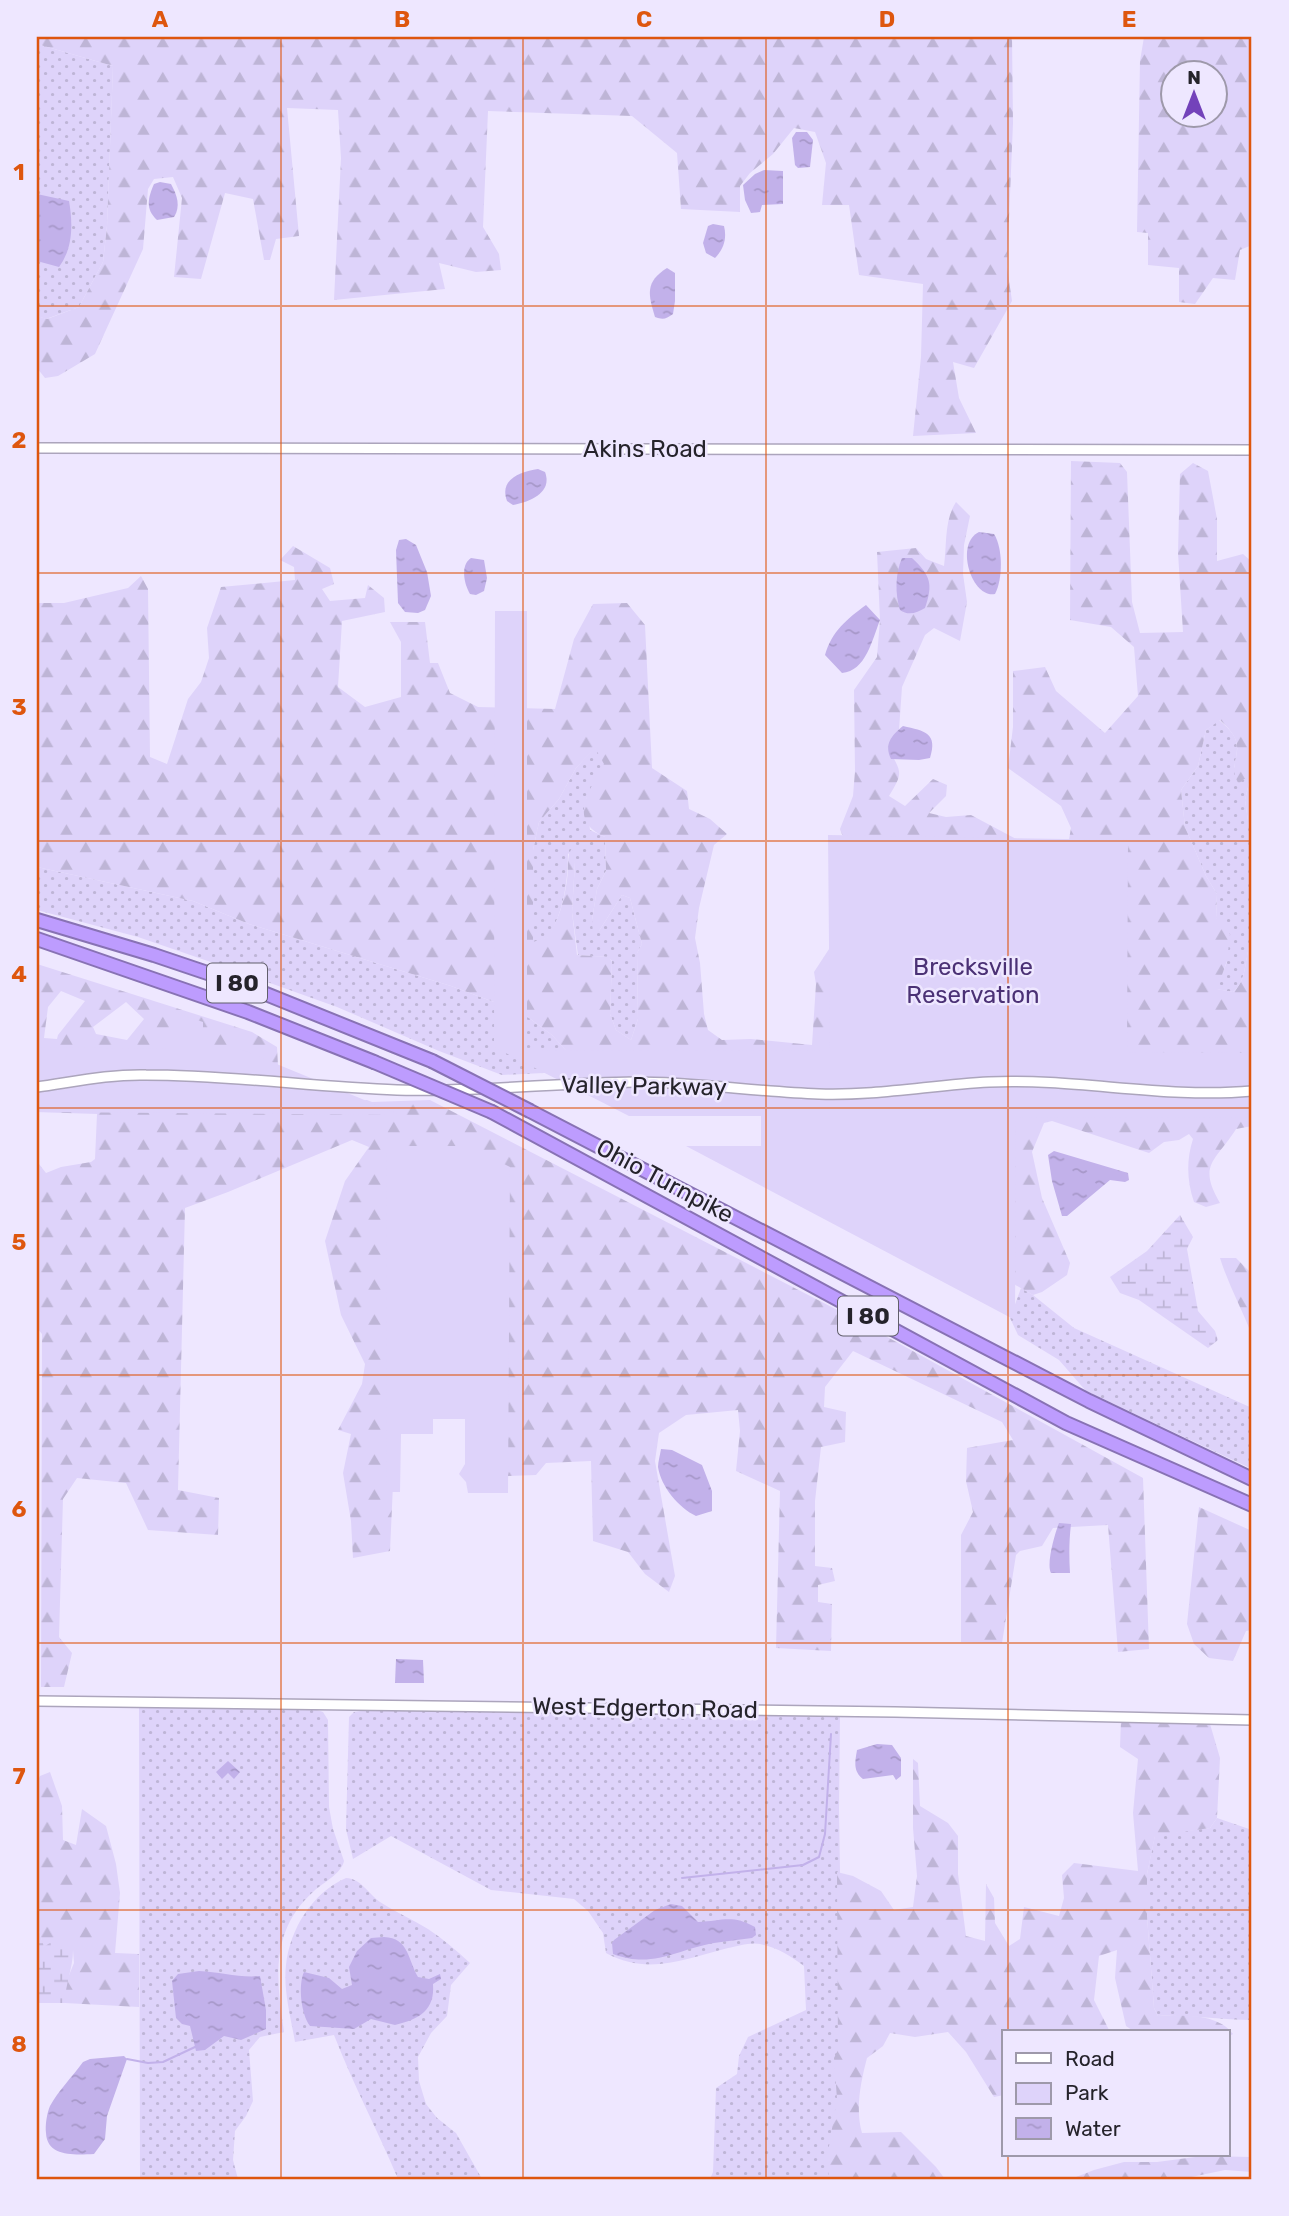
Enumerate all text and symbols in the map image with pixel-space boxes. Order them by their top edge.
text: A [152,5,169,33]
text: B [394,5,410,33]
text: C [636,5,652,33]
text: D [879,5,895,33]
text: E [1122,5,1136,33]
north arrow [1160,60,1230,130]
text: N [1187,66,1201,89]
text: 1 [13,158,25,186]
text: 2 [12,426,26,454]
street label: Akins Road [583,435,707,463]
text: 3 [11,693,27,721]
park label: Brecksville Reservation [906,953,1040,1009]
text: 4 [11,960,27,988]
road number: I 80 [207,964,267,1002]
street label: Valley Parkway [561,1071,727,1101]
street label: Ohio Turnpike [592,1133,738,1229]
text: 5 [12,1228,27,1256]
road number: I 80 [838,1296,898,1336]
text: 6 [12,1495,27,1523]
street label: West Edgerton Road [532,1692,758,1724]
text: 7 [12,1762,26,1790]
text: 8 [11,2030,27,2058]
legend [1002,2030,1230,2156]
text: Road [1065,2046,1115,2071]
text: Park [1065,2080,1109,2105]
text: Water [1065,2116,1121,2141]

